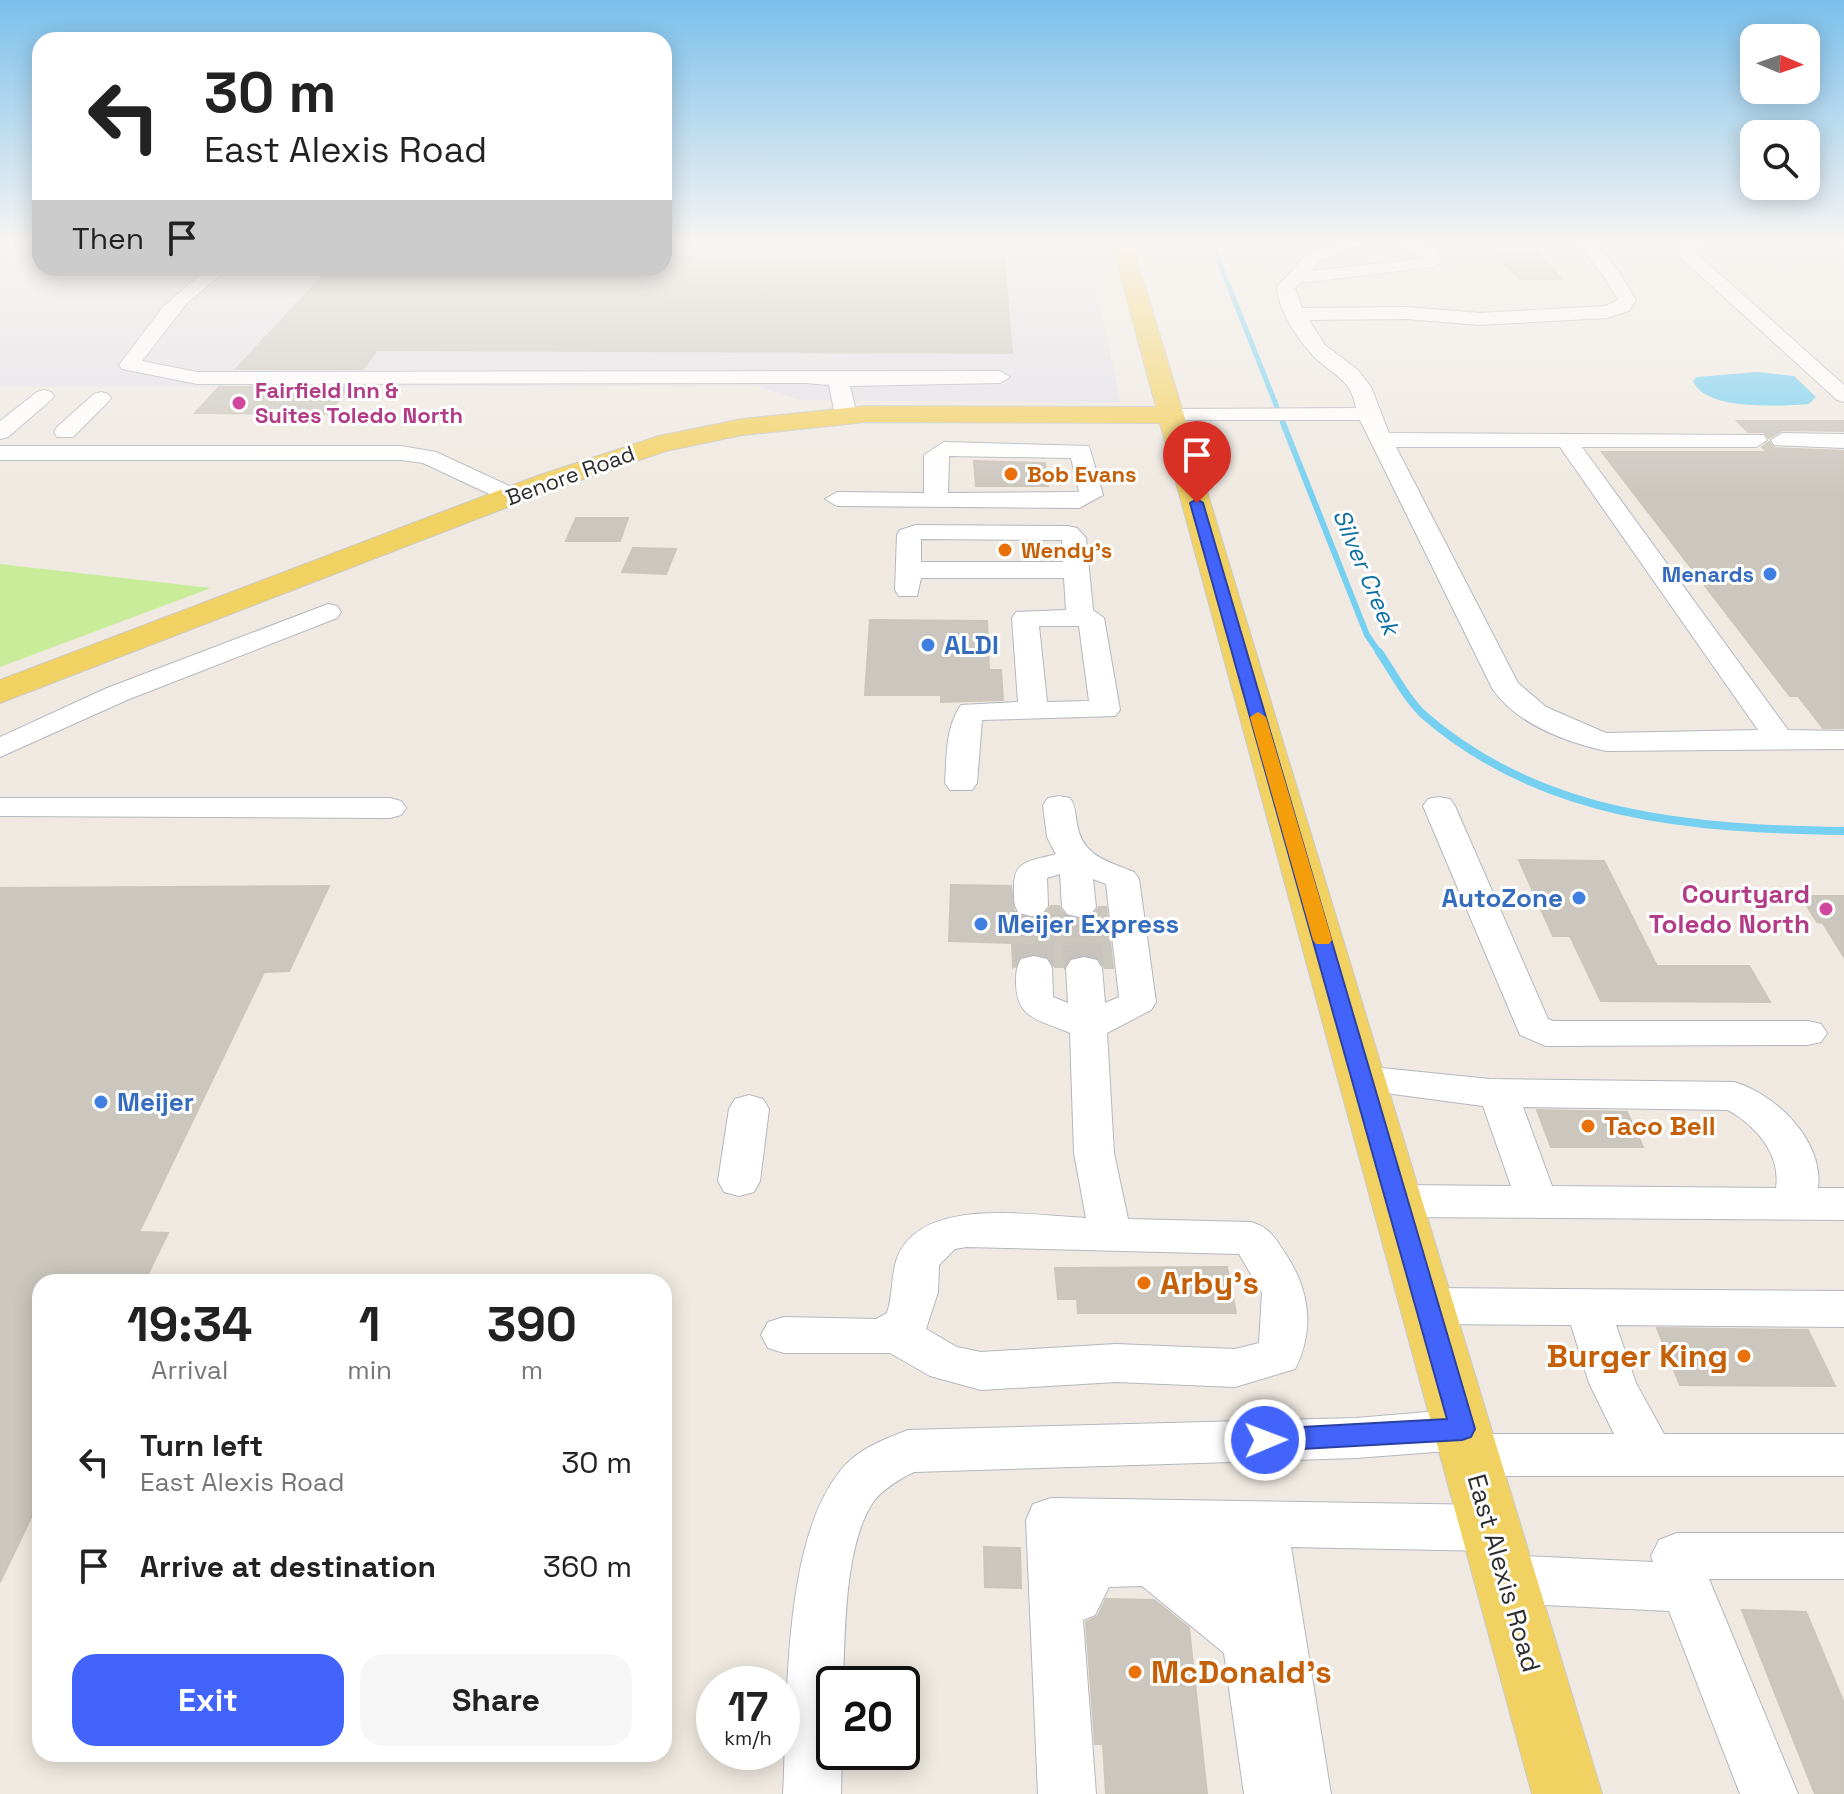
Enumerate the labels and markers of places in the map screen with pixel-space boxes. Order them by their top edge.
place label: Fairfield Inn & Suites Toledo North [255,376,463,429]
marker: Fairfield Inn & Suites Toledo North [230,394,248,412]
pin [1163,421,1231,503]
place label: Bob Evans [1027,460,1136,488]
marker: Bob Evans [1002,465,1020,483]
place label: Wendy's [1021,536,1112,564]
marker: Wendy's [996,541,1014,559]
place label: Menards [1662,560,1754,588]
marker: Menards [1761,565,1779,583]
place label: ALDI [944,628,999,662]
marker: ALDI [919,636,937,654]
place label: Courtyard Toledo North [1649,877,1810,941]
place label: AutoZone [1442,881,1563,915]
marker: AutoZone [1570,889,1588,907]
marker: Courtyard Toledo North [1817,900,1835,918]
place label: Meijer Express [997,907,1179,941]
marker: Meijer Express [972,915,990,933]
place label: Meijer [117,1085,194,1119]
marker: Meijer [92,1093,110,1111]
place label: Taco Bell [1604,1109,1716,1143]
marker: Taco Bell [1579,1117,1597,1135]
place label: Arby's [1160,1263,1259,1303]
marker: Arby's [1135,1274,1153,1292]
place label: Burger King [1547,1336,1728,1376]
marker: Burger King [1735,1347,1753,1365]
place label: McDonald's [1151,1652,1332,1692]
marker: McDonald's [1126,1663,1144,1681]

